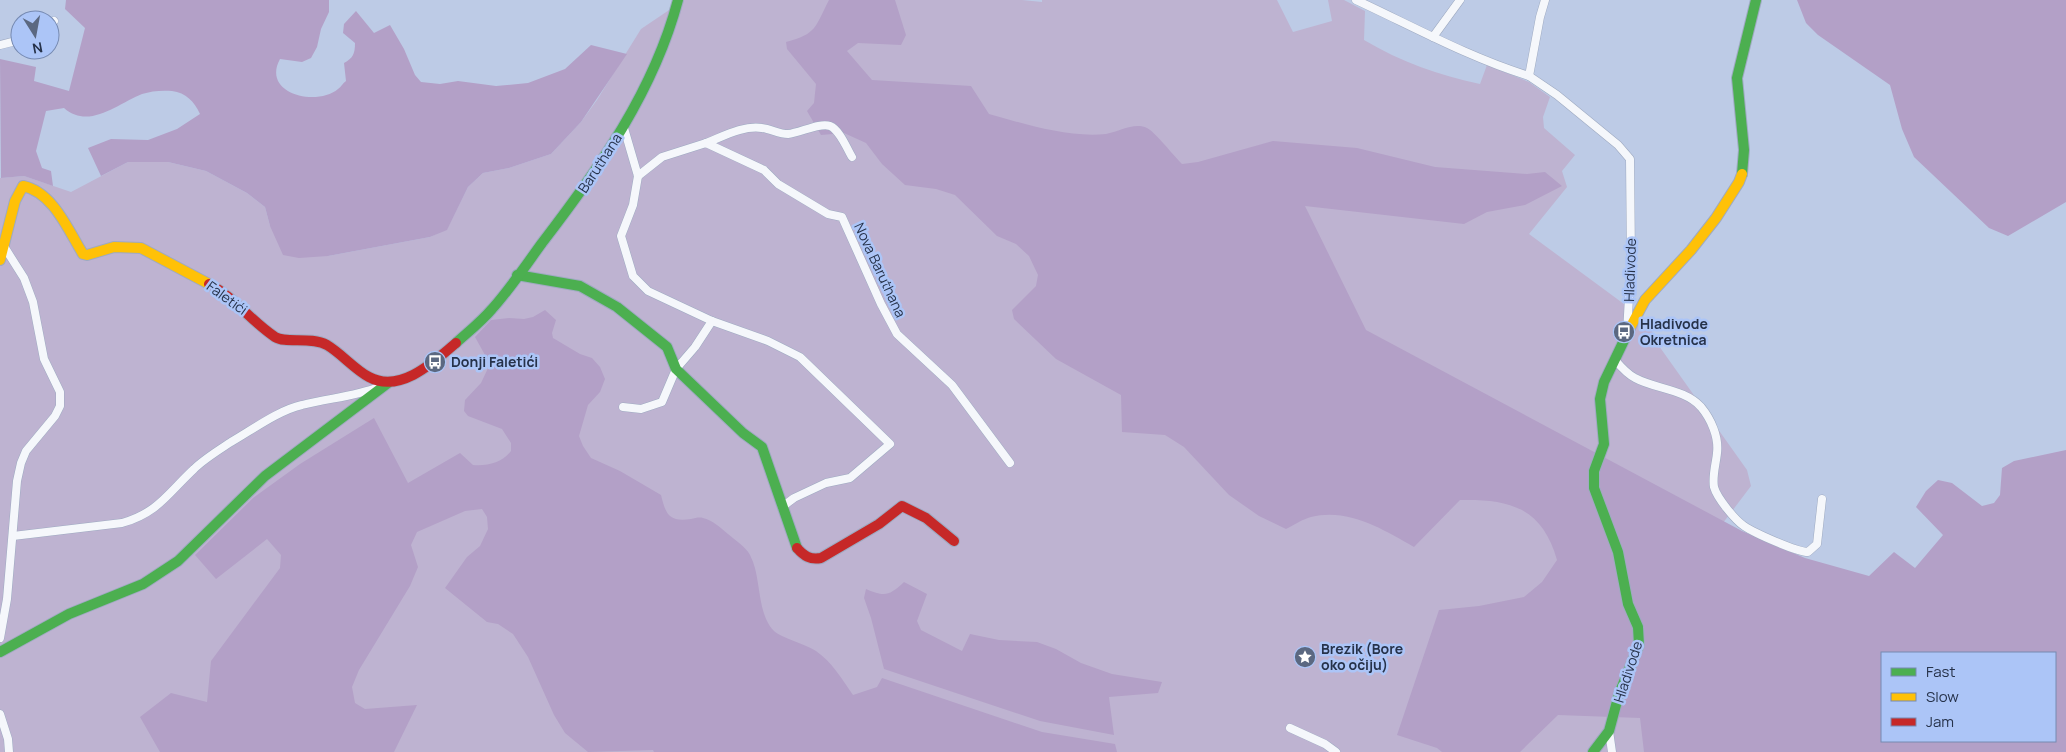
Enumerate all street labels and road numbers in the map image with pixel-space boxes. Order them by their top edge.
street label: Baruthana [573,129,626,196]
street label: Nova Baruthana [850,219,911,320]
street label: Hladivode [1619,238,1640,302]
street label: Faletići [203,276,251,319]
street label: Hladivode [1609,639,1646,705]

